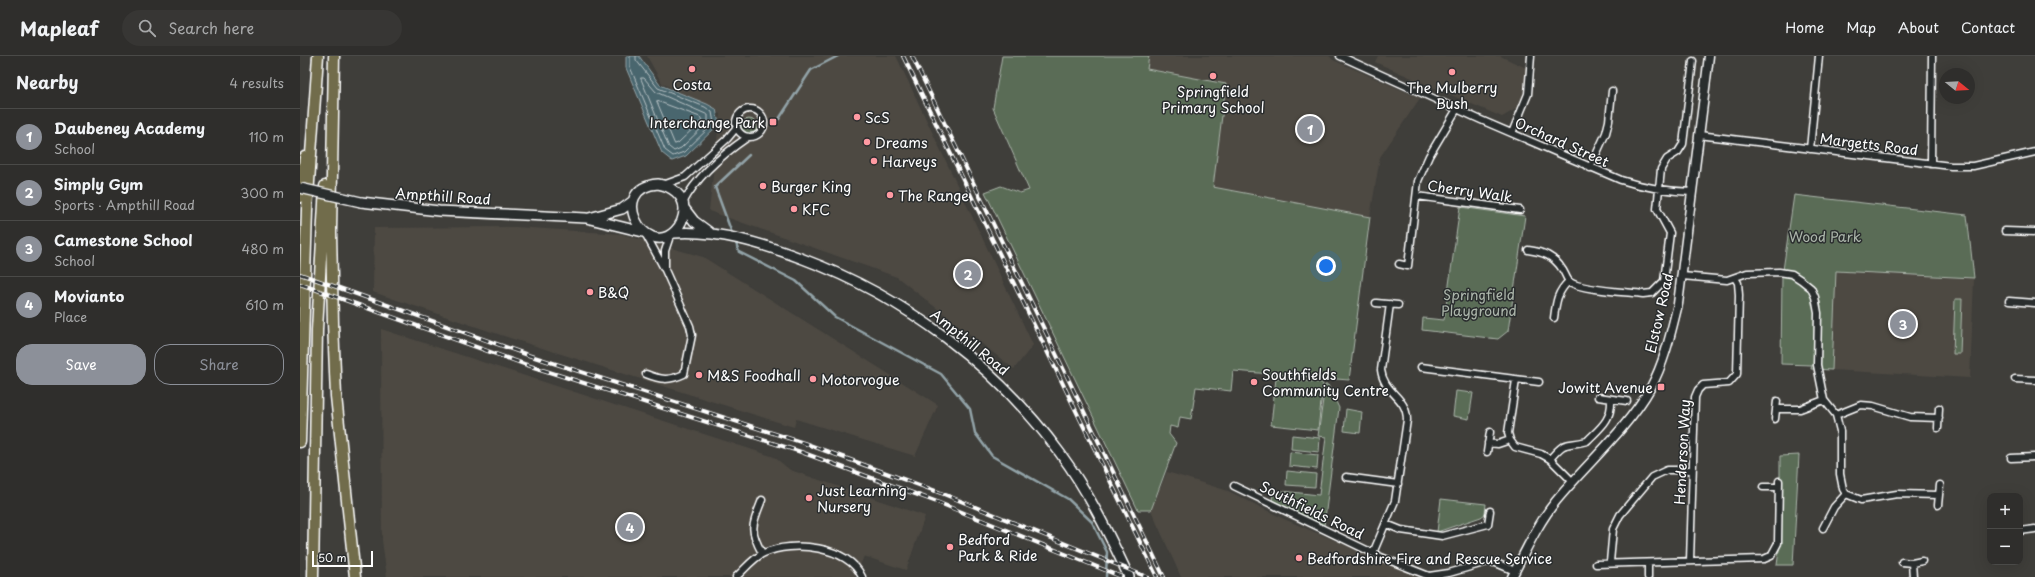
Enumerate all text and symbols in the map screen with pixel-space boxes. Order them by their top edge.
search box [122,10,402,46]
text: Mapleaf [20,14,98,42]
text: Search here [168,16,254,39]
icon: search [136,17,158,39]
text: Home [1785,17,1824,38]
text: Map [1846,17,1876,38]
text: About [1898,17,1939,38]
text: Contact [1961,17,2015,38]
marker: Costa [687,64,697,74]
marker: The Mulberry Bush [1447,67,1457,77]
north arrow [1939,68,1975,104]
text: Nearby [16,69,78,95]
marker: Springfield Primary School [1208,71,1218,81]
text: 4 results [230,73,284,92]
place label: Costa [673,74,712,95]
place label: The Mulberry Bush [1406,77,1498,114]
place label: Springfield Primary School [1161,81,1265,118]
place label: ScS [865,107,890,128]
place label: Interchange Park [650,112,765,133]
marker: ScS [852,112,862,122]
street label: Orchard Street [1511,112,1613,172]
pin: 1 [1297,114,1323,144]
text: Daubeney Academy [54,116,205,139]
marker: Interchange Park [768,117,778,127]
text: 1 [26,127,32,146]
text: 110 m [249,127,284,146]
street label: Margetts Road [1819,128,1919,160]
place label: Dreams [875,132,928,153]
marker: Dreams [862,137,872,147]
text: School [54,139,95,158]
place label: Harveys [882,151,937,172]
marker: Harveys [869,156,879,166]
text: Simply Gym [54,172,143,195]
street label: Cherry Walk [1426,175,1514,207]
place label: Burger King [771,176,851,197]
marker: Burger King [758,181,768,191]
street label: Ampthill Road [395,182,491,210]
text: 2 [24,183,34,202]
text: 300 m [240,183,284,202]
place label: The Range [898,185,969,206]
marker: The Range [885,190,895,200]
text: Sports · Ampthill Road [54,195,195,214]
place label: KFC [802,199,830,220]
marker: KFC [789,204,799,214]
park label: Wood Park [1789,226,1862,247]
text: Camestone School [54,228,192,251]
text: 3 [25,239,33,258]
text: 480 m [242,239,284,258]
text: School [54,251,95,270]
your location [1316,256,1336,276]
pin: 2 [955,259,981,289]
street label: Elstow Road [1640,271,1678,355]
place label: B&Q [598,282,629,303]
text: Movianto [54,284,124,307]
park label: Springfield Playground [1441,284,1517,321]
marker: B&Q [585,287,595,297]
text: 4 [25,295,33,314]
text: 610 m [245,295,284,314]
street label: Ampthill Road [926,304,1014,380]
text: Place [54,307,87,326]
pin: 3 [1890,309,1916,339]
button: Save [16,344,146,385]
button: Share [154,344,284,385]
place label: Southfields Community Centre [1262,364,1389,401]
place label: M&S Foodhall [707,365,801,386]
place label: Motorvogue [821,369,900,390]
marker: M&S Foodhall [694,370,704,380]
marker: Motorvogue [808,374,818,384]
marker: Southfields Community Centre [1249,377,1259,387]
place label: Jowitt Avenue [1558,377,1653,398]
marker: Jowitt Avenue [1656,382,1666,392]
street label: Henderson Way [1669,399,1695,505]
street label: Southfields Road [1256,476,1368,544]
place label: Just Learning Nursery [817,480,907,517]
marker: Just Learning Nursery [804,493,814,503]
map controls [1987,493,2023,565]
button: + [1987,493,2023,529]
pin: 4 [617,512,643,542]
place label: Bedford Park & Ride [958,529,1038,566]
button: − [1987,529,2023,565]
marker: Bedford Park & Ride [945,542,955,552]
place label: Bedfordshire Fire and Rescue Service [1307,548,1552,569]
scale bar [312,549,373,568]
text: 50 m [318,549,347,566]
marker: Bedfordshire Fire and Rescue Service [1294,553,1304,563]

